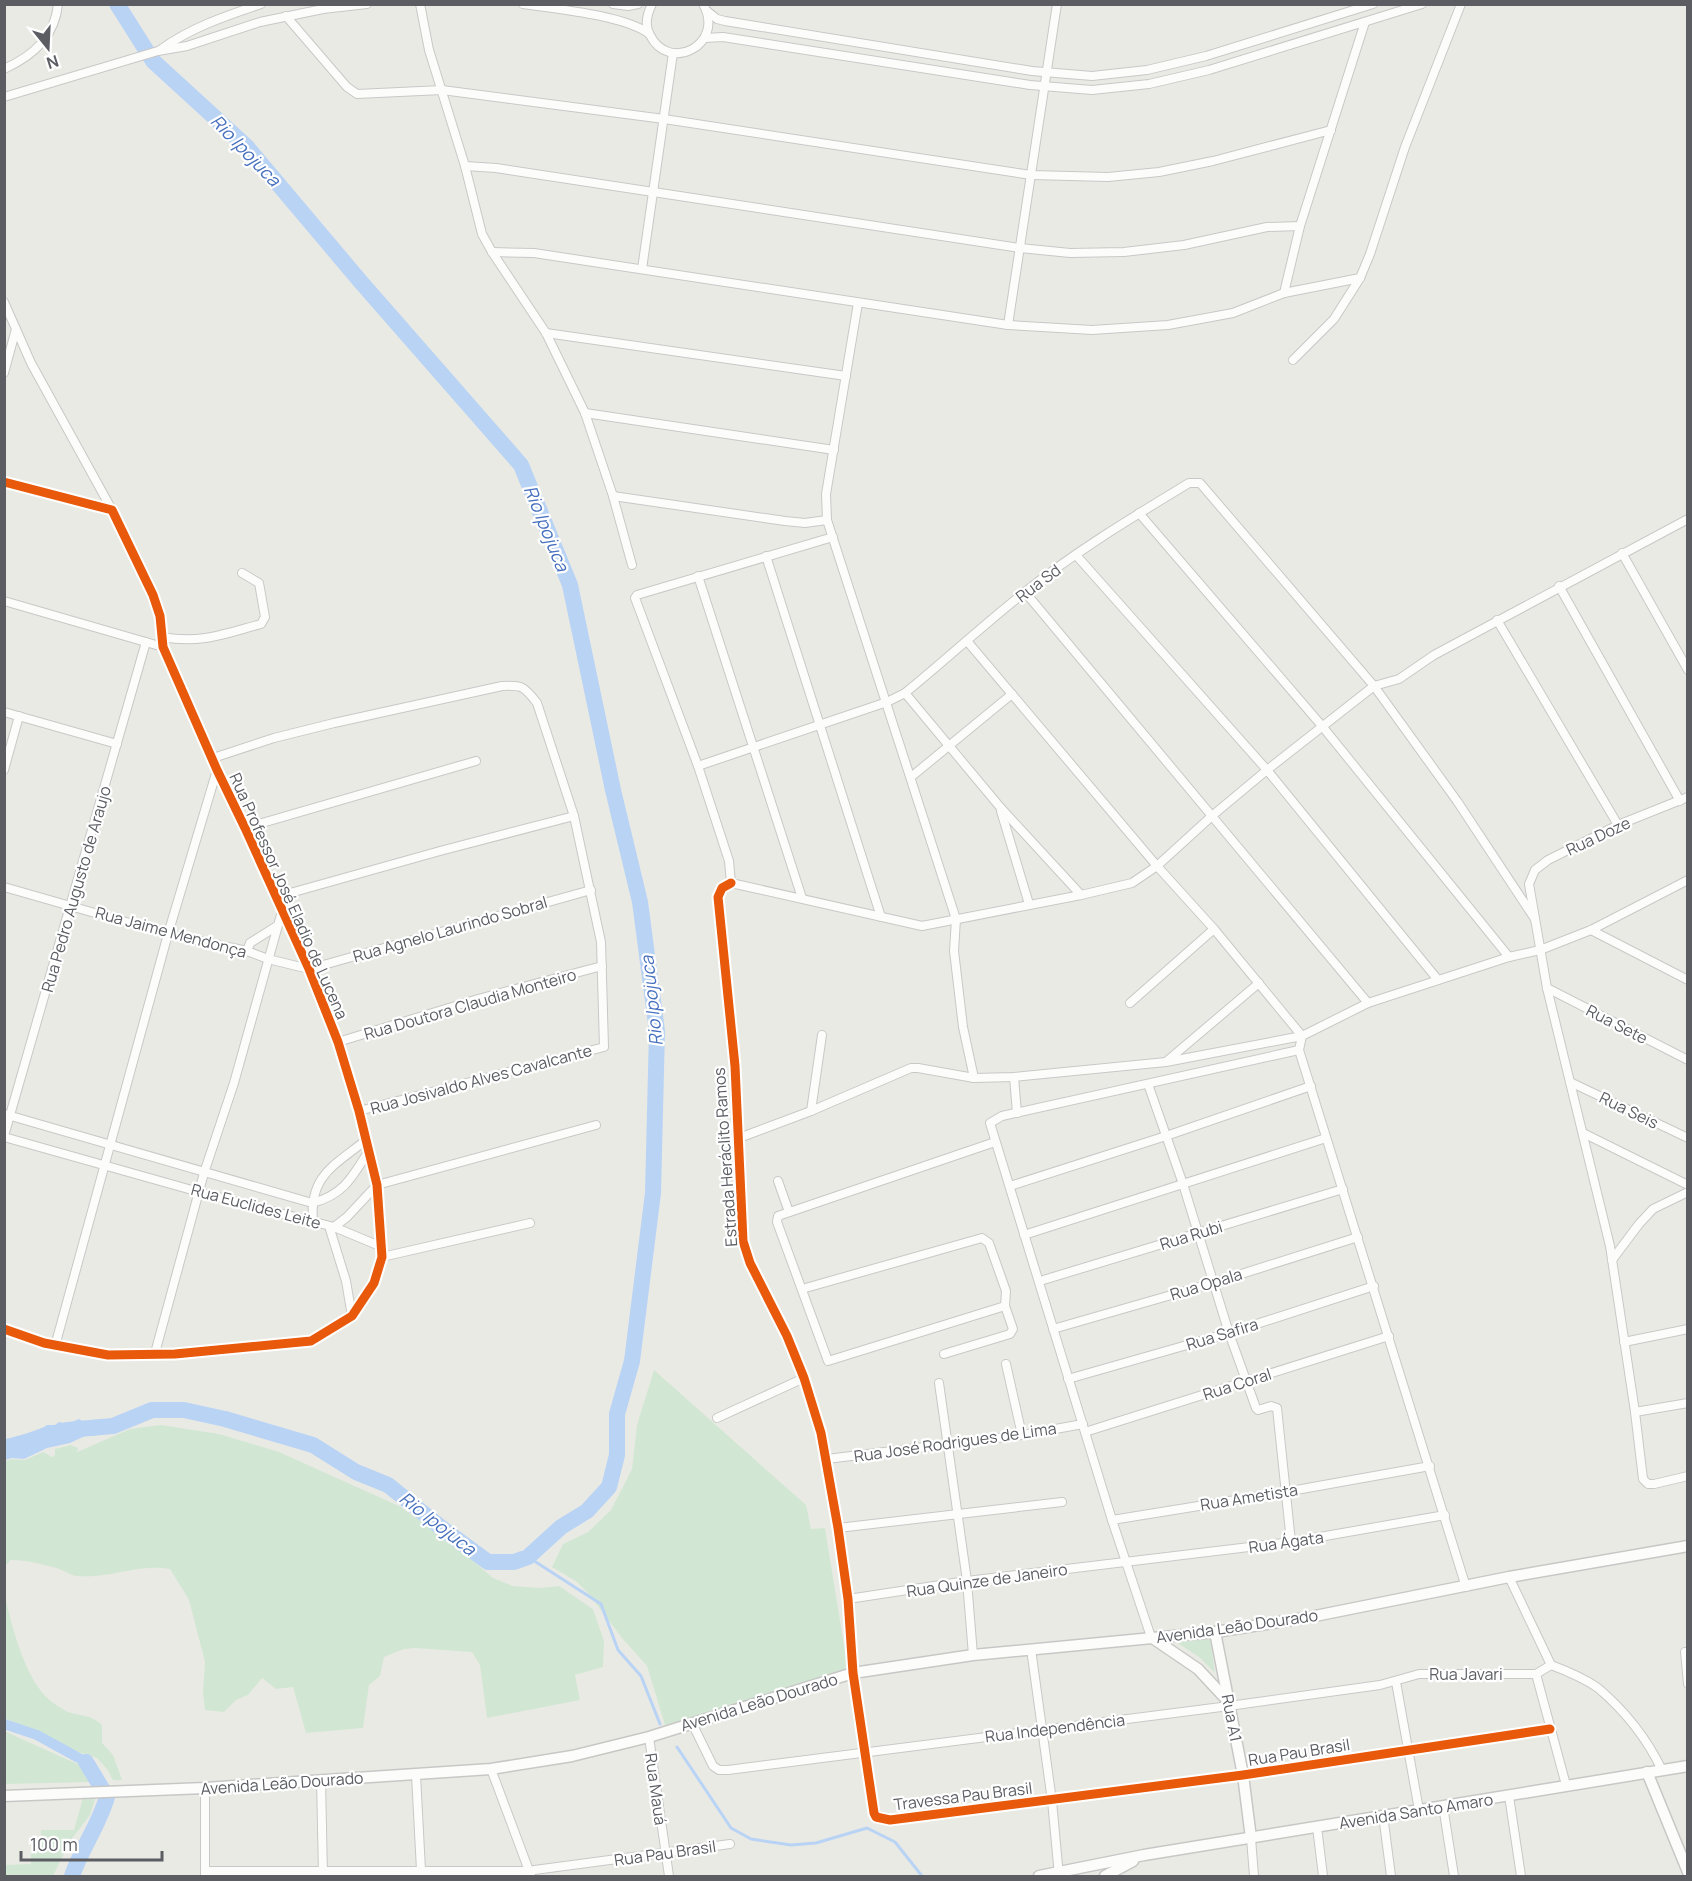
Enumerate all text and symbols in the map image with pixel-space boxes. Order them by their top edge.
north arrow [18,18,78,78]
text: N [44,50,62,75]
water label: Rio Ipojuca [206,109,287,192]
water label: Rio Ipojuca [519,482,575,575]
street label: Rua Sd [1011,559,1065,607]
street label: Rua Professor José Eladio de Lucena [225,769,353,1023]
street label: Rua Pedro Augusto de Araujo [36,783,116,995]
street label: Rua Doze [1562,811,1634,861]
street label: Rua Agnelo Laurindo Sobral [350,891,550,967]
street label: Rua Jaime Mendonça [93,901,249,963]
water label: Rio Ipojuca [634,954,668,1047]
street label: Rua Doutora Claudia Monteiro [361,963,579,1045]
street label: Rua Sete [1582,999,1652,1049]
street label: Rua Josivaldo Alves Cavalcante [368,1039,594,1119]
street label: Estrada Heráclito Ramos [708,1067,742,1247]
street label: Rua Seis [1596,1086,1662,1134]
street label: Rua Euclides Leite [189,1178,323,1234]
street label: Rua Rubi [1157,1215,1225,1255]
street label: Rua Opala [1167,1263,1245,1305]
street label: Rua Safira [1183,1313,1261,1355]
street label: Rua Coral [1200,1363,1274,1405]
street label: Rua José Rodrigues de Lima [852,1417,1058,1467]
street label: Rua Ametista [1199,1478,1299,1516]
water label: Rio Ipojuca [395,1486,482,1561]
street label: Rua Ágata [1247,1526,1325,1558]
street label: Rua Quinze de Janeiro [905,1558,1069,1602]
street label: Avenida Leão Dourado [1155,1604,1319,1648]
street label: Rua Javari [1429,1663,1503,1685]
street label: Avenida Leão Dourado [678,1668,840,1736]
street label: Rua A1 [1217,1692,1247,1744]
street label: Rua Independência [984,1709,1126,1747]
street label: Rua Pau Brasil [1247,1733,1351,1771]
street label: Rua Mauá [640,1752,672,1826]
street label: Avenida Leão Dourado [200,1766,364,1800]
street label: Travessa Pau Brasil [892,1777,1034,1815]
street label: Avenida Santo Amaro [1337,1788,1495,1834]
scale bar [21,1824,162,1862]
text: 100 m [30,1832,78,1856]
street label: Rua Pau Brasil [613,1835,717,1871]

